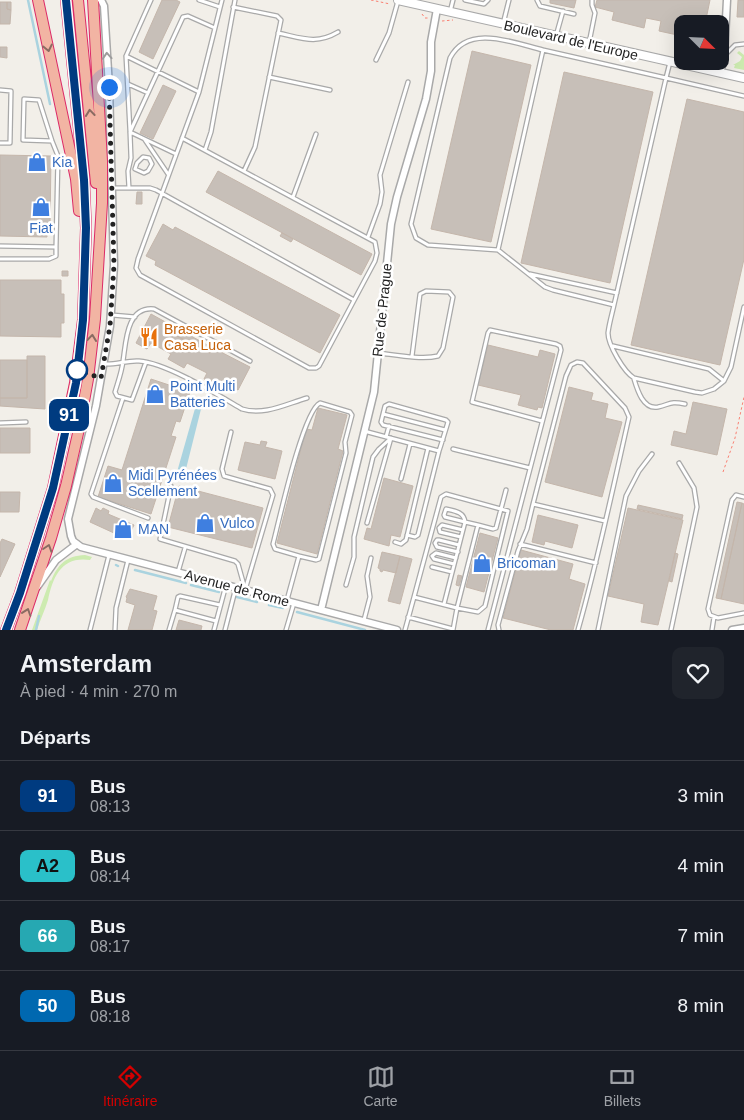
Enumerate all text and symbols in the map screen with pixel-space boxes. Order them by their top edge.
north arrow [674,15,729,70]
map controls [674,15,729,70]
street label: Boulevard de l'Europe [502,17,640,63]
one-way arrow [42,43,53,52]
one-way arrow [101,52,112,60]
your location [97,75,122,100]
one-way arrow [85,109,96,117]
shop icon: Kia [26,151,48,173]
place label: Kia [52,154,72,170]
shop icon: Fiat [30,196,52,218]
place label: Fiat [29,220,53,236]
street label: Rue de Prague [369,262,395,358]
place label: Brasserie Casa Luca [164,321,231,353]
restaurant icon: Brasserie Casa Luca [138,326,160,348]
one-way arrow [87,334,98,342]
unlabelled marker [66,359,88,381]
place label: Point Multi Batteries [170,378,235,410]
shop icon: Point Multi Batteries [144,383,166,405]
line badge: 91 [46,399,92,431]
text: 91 [59,405,79,425]
place label: Midi Pyrénées Scellement [128,467,217,499]
shop icon: Midi Pyrénées Scellement [102,472,124,494]
shop icon: Vulco [194,512,216,534]
place label: Vulco [220,515,255,531]
shop icon: MAN [112,518,134,540]
place label: MAN [138,521,169,537]
one-way arrow [42,544,52,553]
shop icon: Bricoman [471,552,493,574]
place label: Bricoman [497,555,556,571]
street label: Avenue de Rome [183,566,291,610]
one-way arrow [21,608,31,617]
button: heart [672,647,724,699]
text: Amsterdam [20,650,152,677]
text: À pied · 4 min · 270 m [20,683,177,700]
text: Départs [20,727,91,748]
text: Bus [90,776,126,797]
text: 3 min [678,785,724,806]
text: 91 [37,786,58,806]
text: 08:13 [90,798,130,815]
text: Bus [90,846,126,867]
text: 4 min [678,855,724,876]
text: A2 [36,856,59,876]
text: 08:14 [90,868,130,885]
text: Bus [90,916,126,937]
text: 7 min [678,925,724,946]
text: 66 [37,926,58,946]
text: 08:17 [90,938,130,955]
text: Bus [90,986,126,1007]
text: 8 min [678,995,724,1016]
text: 50 [37,996,58,1016]
text: 08:18 [90,1008,130,1025]
tab: Itinéraire [103,1063,157,1109]
tab: Carte [363,1063,398,1109]
tab: Billets [604,1063,641,1109]

